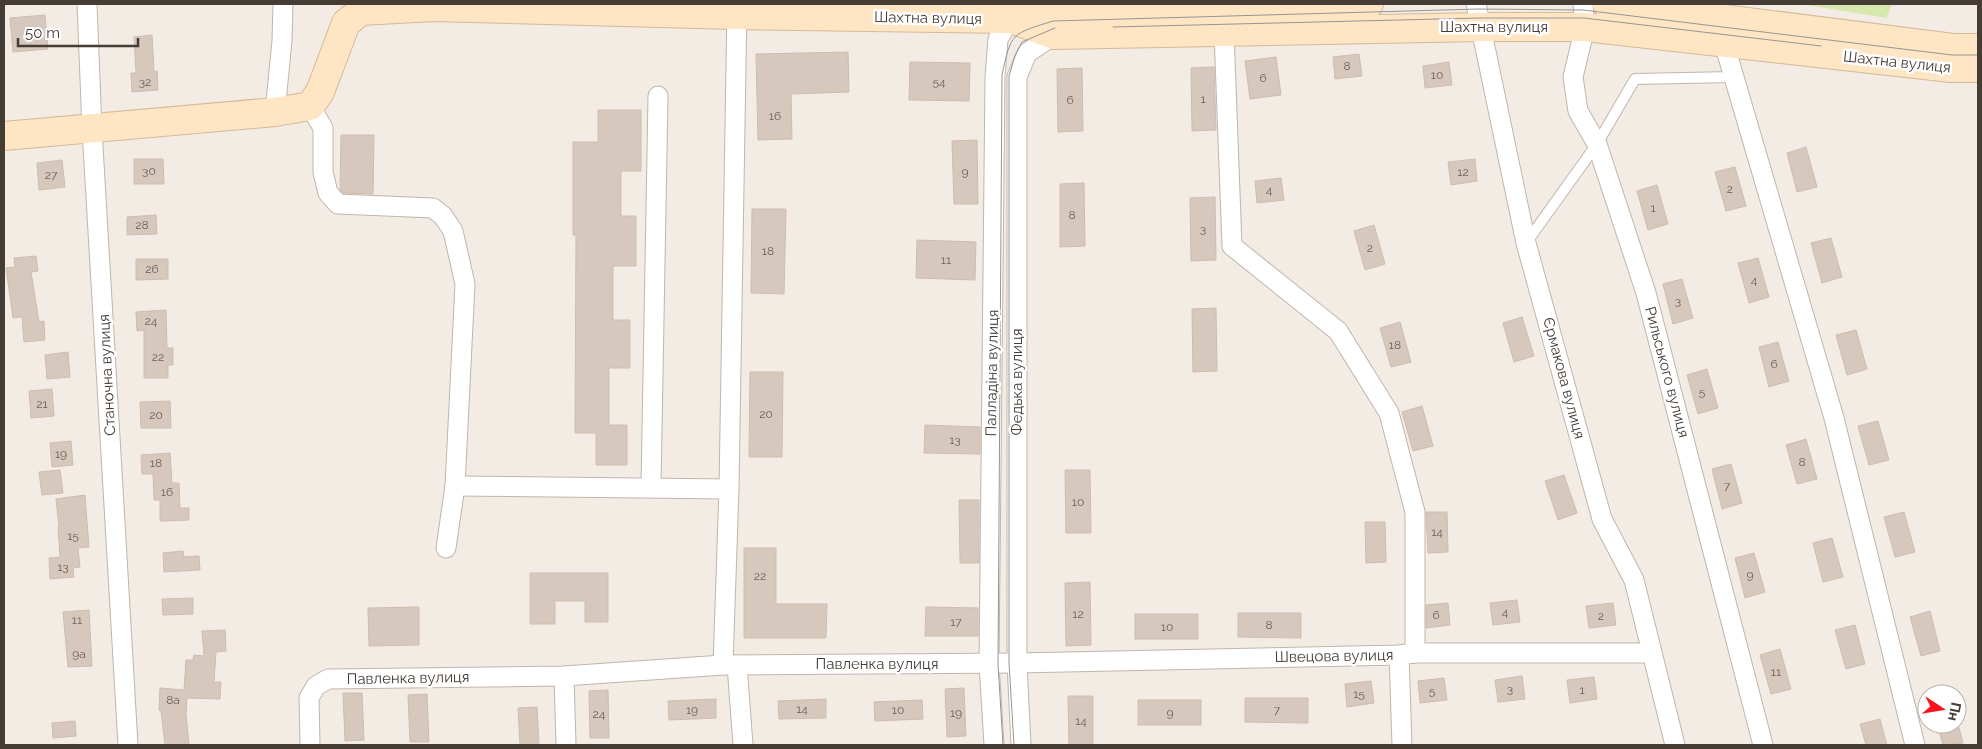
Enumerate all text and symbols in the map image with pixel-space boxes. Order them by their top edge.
street label: Шахтна вулиця [874,8,982,28]
scale bar [18,15,138,47]
street label: Шахтна вулиця [1440,18,1548,36]
text: 50 m [25,24,60,42]
street label: Шахтна вулиця [1842,47,1952,77]
house number: 8 [1343,59,1351,73]
house number: 10 [1431,68,1443,82]
house number: 6 [1259,71,1267,85]
house number: 32 [139,75,151,89]
house number: 54 [932,75,946,89]
house number: 1 [1200,92,1206,106]
house number: 6 [1066,93,1074,107]
house number: 16 [769,109,781,123]
house number: 30 [142,164,156,178]
house number: 9 [961,165,969,179]
house number: 12 [1457,165,1469,179]
house number: 27 [45,168,58,182]
house number: 2 [1727,182,1733,196]
house number: 4 [1266,183,1273,197]
house number: 1 [1650,201,1656,215]
house number: 8 [1068,208,1076,222]
house number: 28 [135,218,149,232]
house number: 3 [1200,222,1206,236]
house number: 2 [1367,241,1373,255]
house number: 18 [762,244,774,258]
house number: 11 [941,253,951,267]
house number: 26 [145,262,159,276]
house number: 4 [1751,273,1758,287]
house number: 3 [1675,294,1681,308]
street label: Рильського вулиця [1641,305,1693,439]
street label: Палладіна вулиця [982,309,1002,437]
street label: Станочна вулиця [95,314,119,436]
house number: 24 [145,314,158,328]
street label: Єрмакова вулиця [1539,315,1589,441]
street label: Федька вулиця [1008,329,1026,435]
house number: 18 [1389,338,1401,352]
house number: 22 [152,350,164,364]
house number: 6 [1770,357,1778,371]
house number: 5 [1699,385,1706,399]
house number: 21 [36,397,48,411]
house number: 20 [759,407,773,421]
house number: 20 [149,408,163,422]
house number: 13 [949,433,961,447]
house number: 19 [55,447,67,461]
house number: 8 [1798,455,1806,469]
house number: 18 [150,456,162,470]
house number: 7 [1724,479,1731,493]
house number: 16 [161,485,173,499]
house number: 10 [1072,495,1084,509]
house number: 14 [1431,525,1443,539]
house number: 15 [67,529,79,543]
house number: 13 [57,560,69,574]
house number: 9 [1746,568,1754,582]
house number: 22 [754,569,766,583]
house number: 4 [1502,605,1509,619]
house number: 12 [1072,607,1084,621]
house number: 6 [1432,608,1440,622]
house number: 2 [1598,609,1604,623]
house number: 11 [72,613,82,627]
house number: 17 [950,615,962,629]
house number: 8 [1265,618,1273,632]
house number: 10 [1161,620,1173,634]
street label: Швецова вулиця [1274,646,1394,666]
house number: 9а [72,647,86,661]
street label: Павленка вулиця [816,655,938,673]
house number: 11 [1771,665,1781,679]
street label: Павленка вулиця [346,668,470,688]
house number: 3 [1507,682,1513,696]
house number: 1 [1579,683,1585,697]
house number: 5 [1429,684,1436,698]
north arrow [1917,684,1967,734]
house number: 15 [1353,687,1365,701]
house number: 8а [166,693,180,707]
text: Пн [1945,701,1964,722]
house number: 14 [796,702,808,716]
house number: 19 [686,703,698,717]
house number: 10 [892,703,904,717]
house number: 7 [1274,703,1281,717]
house number: 19 [950,706,962,720]
house number: 9 [1166,706,1174,720]
house number: 24 [593,707,606,721]
house number: 14 [1075,714,1087,728]

